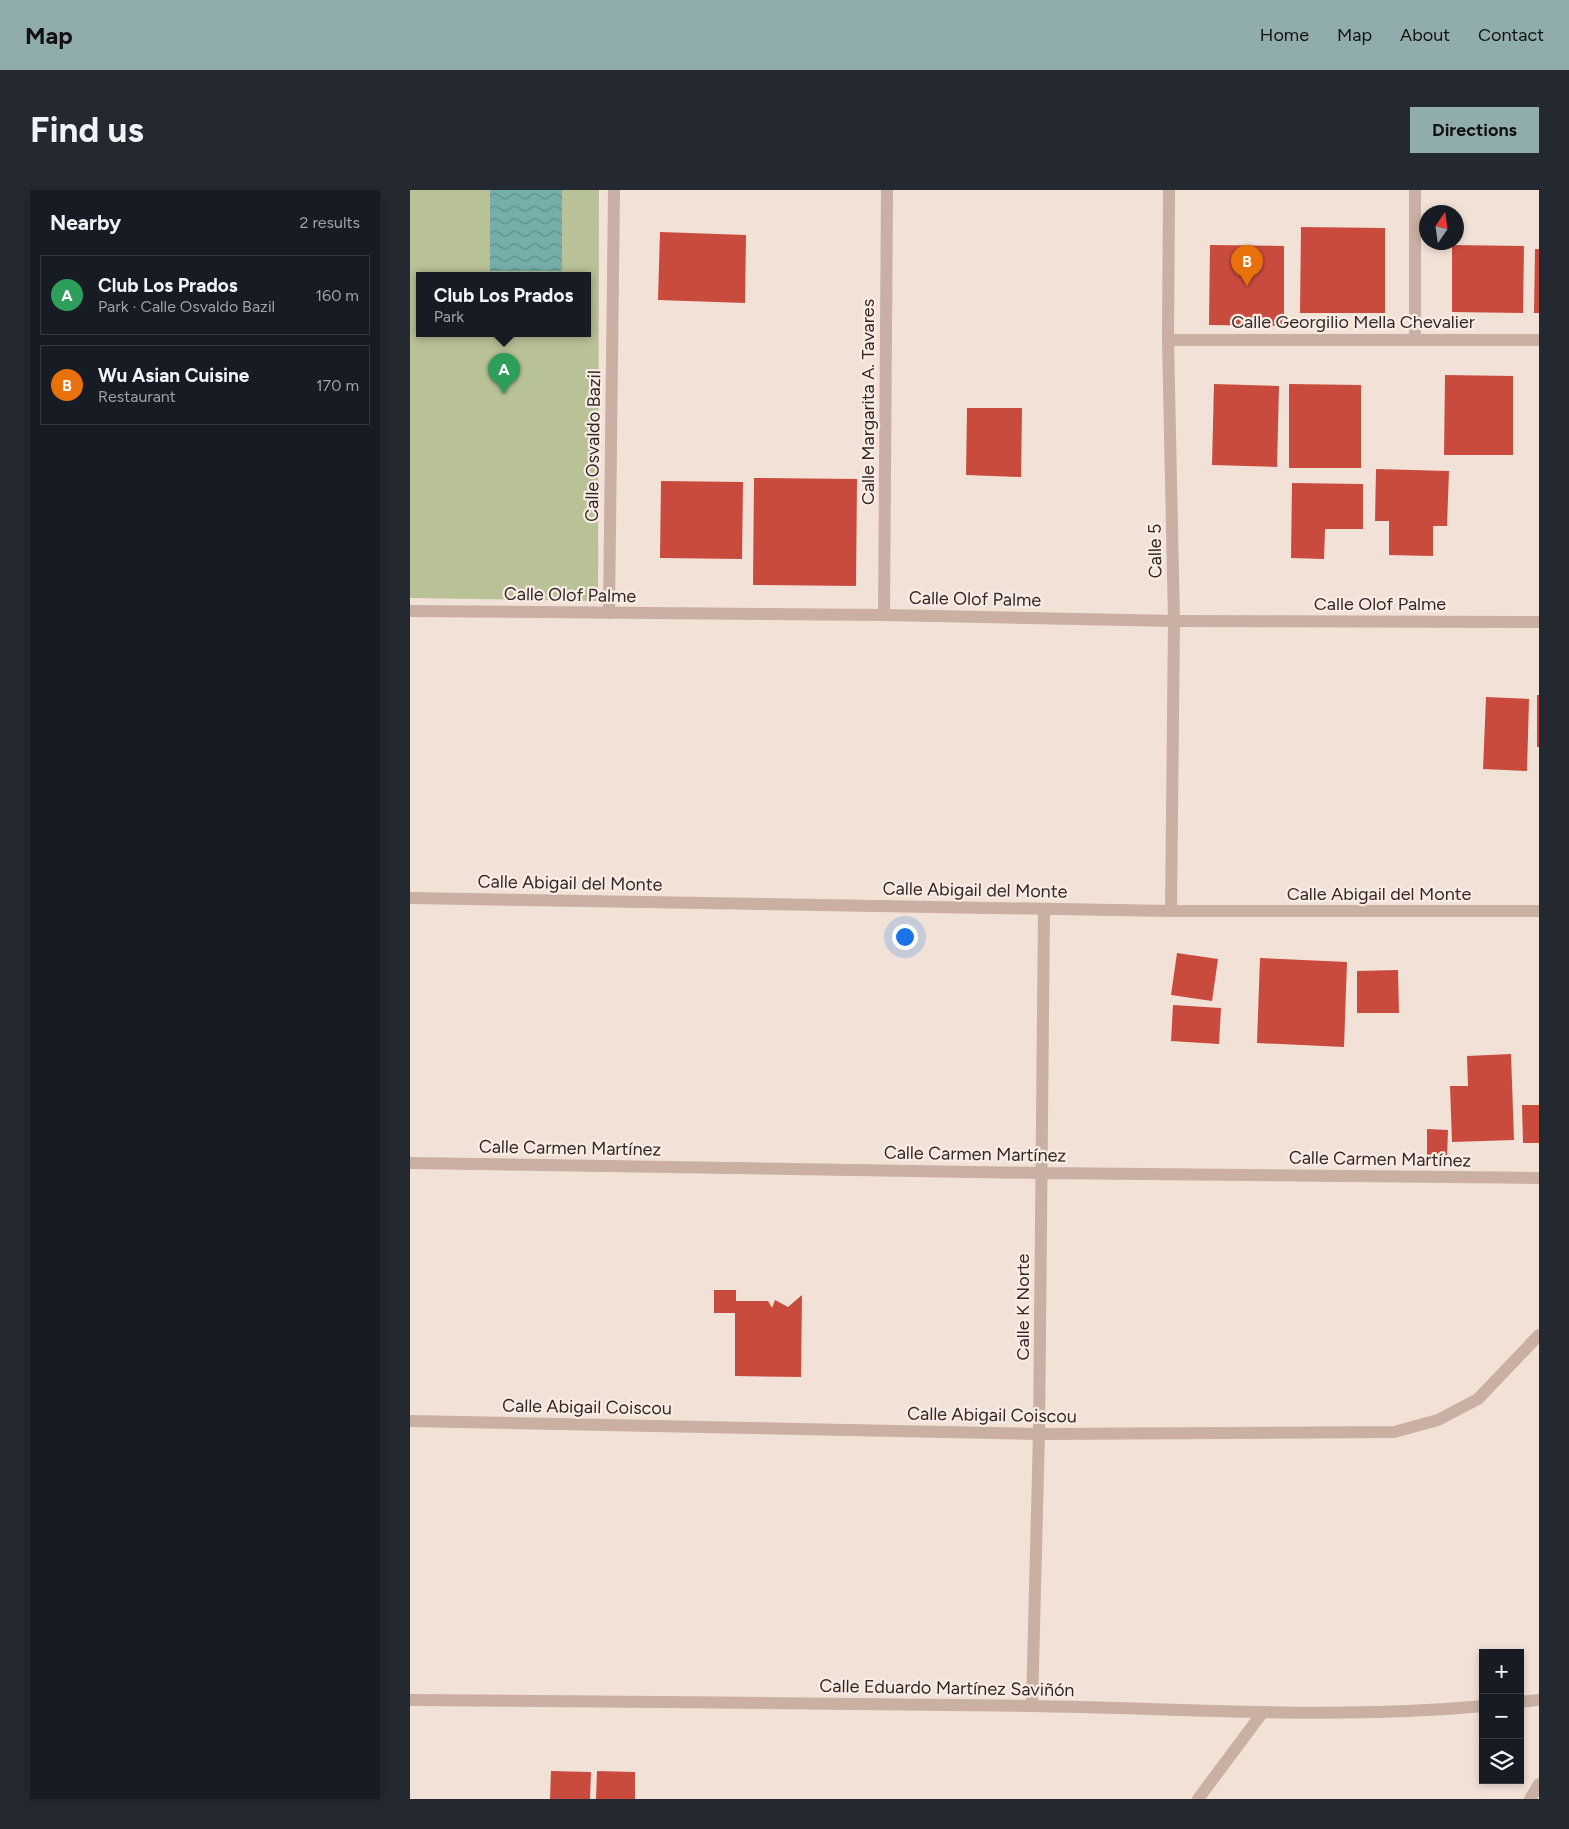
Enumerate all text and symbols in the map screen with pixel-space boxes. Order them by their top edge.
text: Map [25,21,73,50]
text: Home [1260,24,1309,46]
text: Map [1337,24,1372,46]
text: About [1400,24,1450,46]
text: Contact [1478,24,1544,46]
button: Directions [1410,107,1539,153]
text: Find us [30,109,144,151]
north arrow [1419,205,1464,250]
text: Nearby [50,210,121,235]
text: 2 results [300,213,360,232]
pin: B [1231,245,1263,286]
popup [416,272,591,337]
text: Club Los Prados [98,274,238,297]
text: Club Los Prados [434,284,573,307]
text: A [61,286,73,305]
text: 160 m [316,286,359,305]
text: Park · Calle Osvaldo Bazil [98,297,275,316]
street label: Calle Margarita A. Tavares [857,299,879,505]
text: Park [434,307,464,326]
street label: Calle Georgilio Mella Chevalier [1231,311,1475,333]
pin: A [488,353,520,394]
text: Wu Asian Cuisine [98,364,249,387]
street label: Calle Osvaldo Bazil [581,370,605,522]
text: B [62,376,72,395]
text: 170 m [316,376,359,395]
text: Restaurant [98,387,176,406]
street label: Calle 5 [1144,523,1166,579]
street label: Calle Olof Palme [504,583,637,607]
street label: Calle Olof Palme [909,587,1042,611]
street label: Calle Olof Palme [1314,593,1446,615]
street label: Calle Abigail del Monte [477,870,663,896]
street label: Calle Abigail del Monte [882,877,1068,903]
street label: Calle Abigail del Monte [1287,883,1472,905]
your location [892,924,918,950]
street label: Calle Carmen Martínez [479,1135,662,1161]
street label: Calle Carmen Martínez [884,1141,1067,1167]
street label: Calle Carmen Martínez [1289,1146,1472,1172]
street label: Calle K Norte [1012,1253,1034,1360]
street label: Calle Abigail Coiscou [502,1395,672,1419]
street label: Calle Abigail Coiscou [907,1403,1077,1427]
map controls [1479,1649,1524,1784]
button: + [1479,1649,1524,1694]
street label: Calle Eduardo Martínez Saviñón [819,1675,1075,1701]
button: − [1479,1694,1524,1739]
button: layers [1479,1739,1524,1784]

